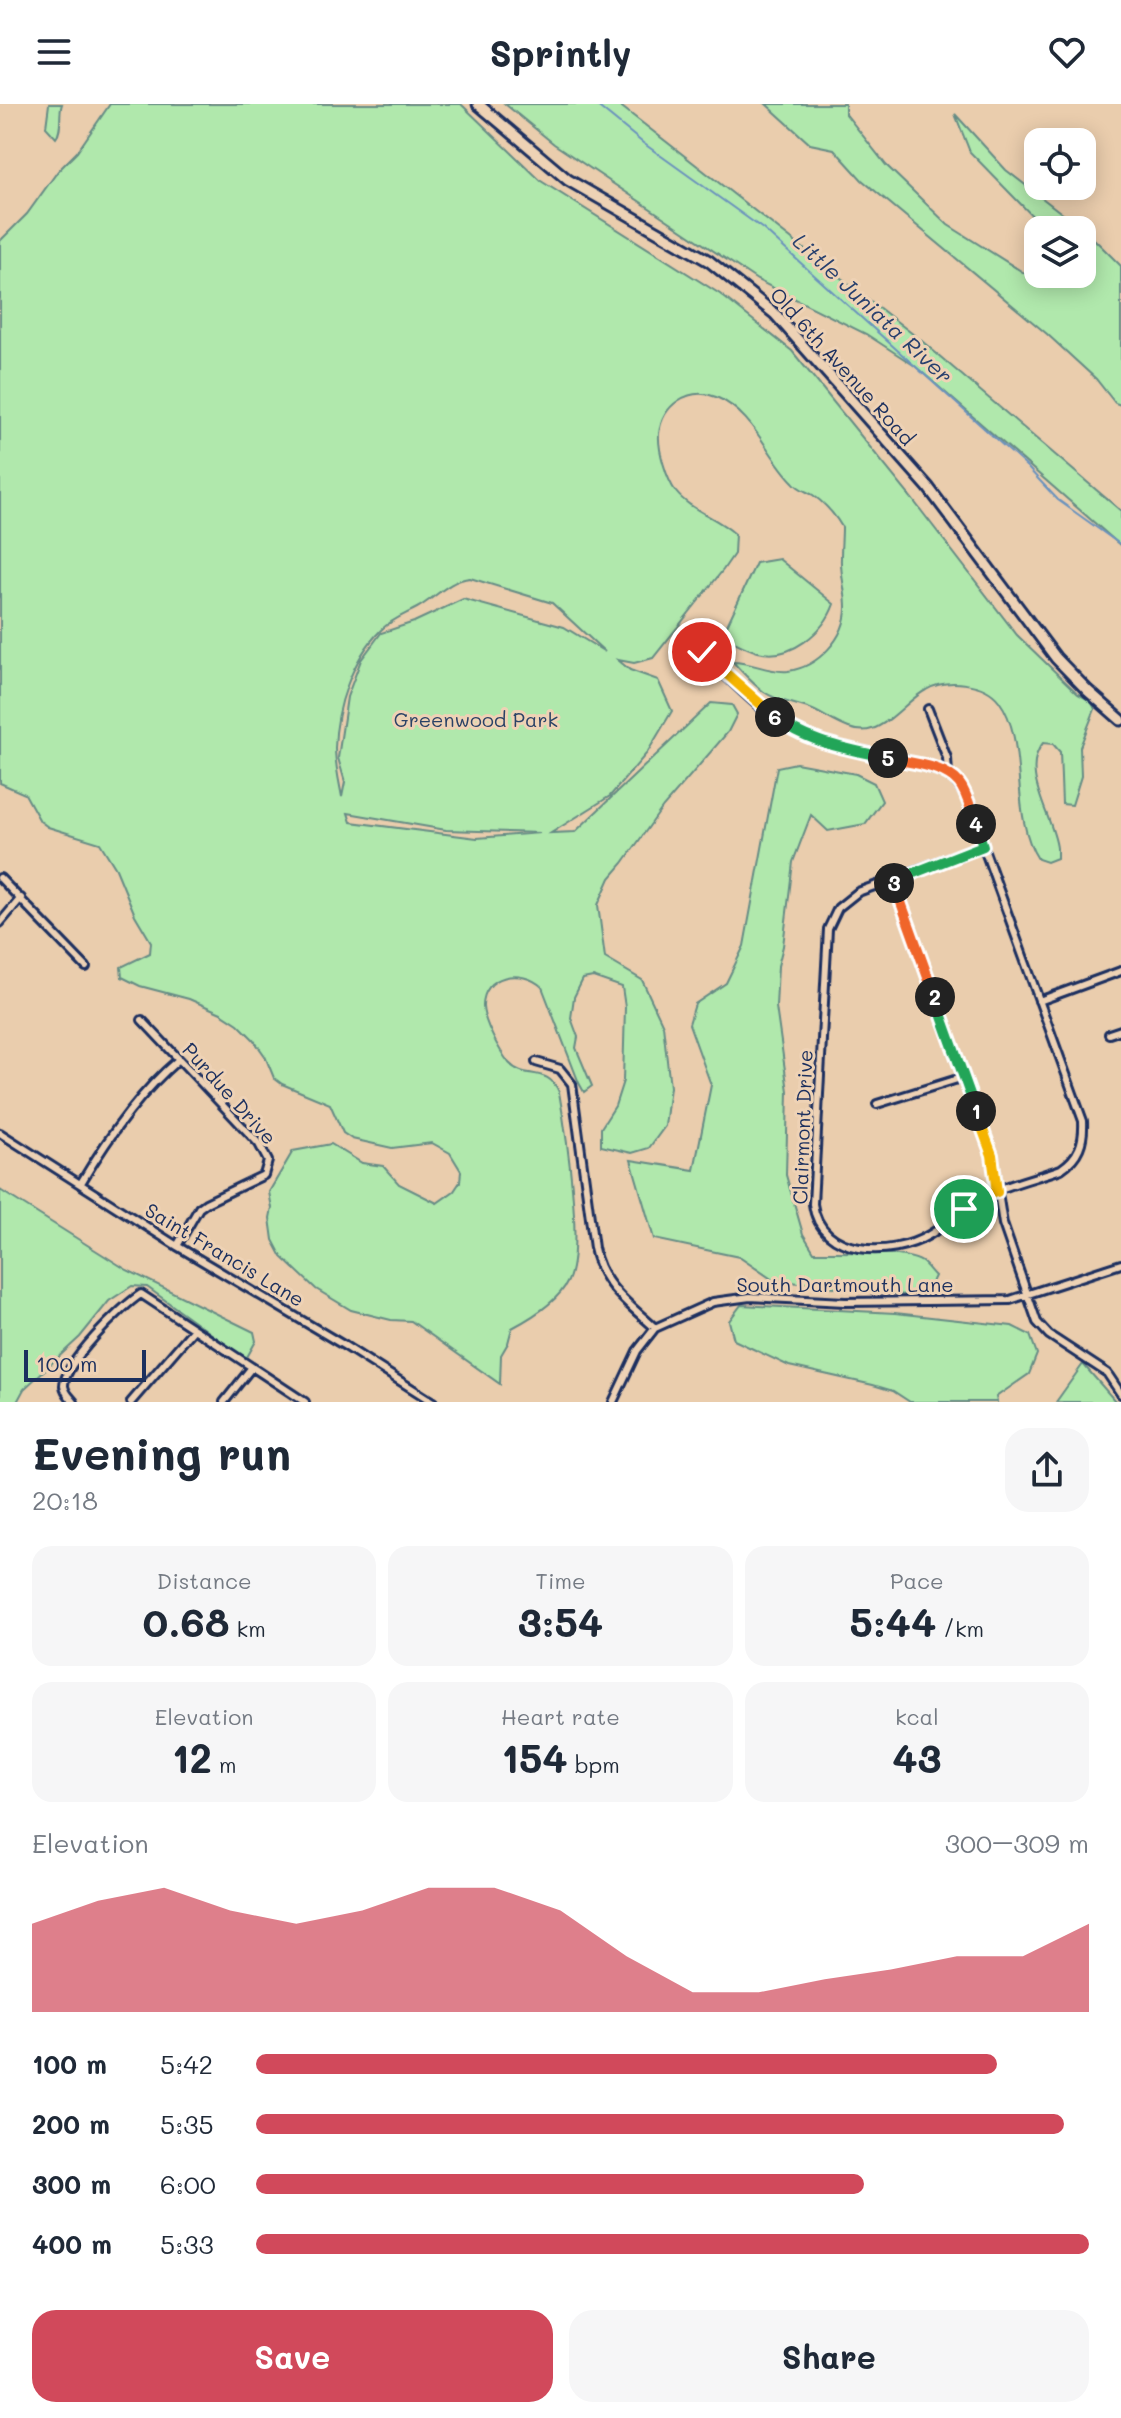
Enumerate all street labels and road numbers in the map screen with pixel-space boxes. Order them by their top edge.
street label: Old 6th Avenue Road [765,282,921,450]
street label: Purdue Drive [177,1037,283,1149]
street label: Clairmont Drive [786,1049,818,1205]
street label: Saint Francis Lane [141,1196,309,1312]
street label: South Dartmouth Lane [736,1271,954,1297]

